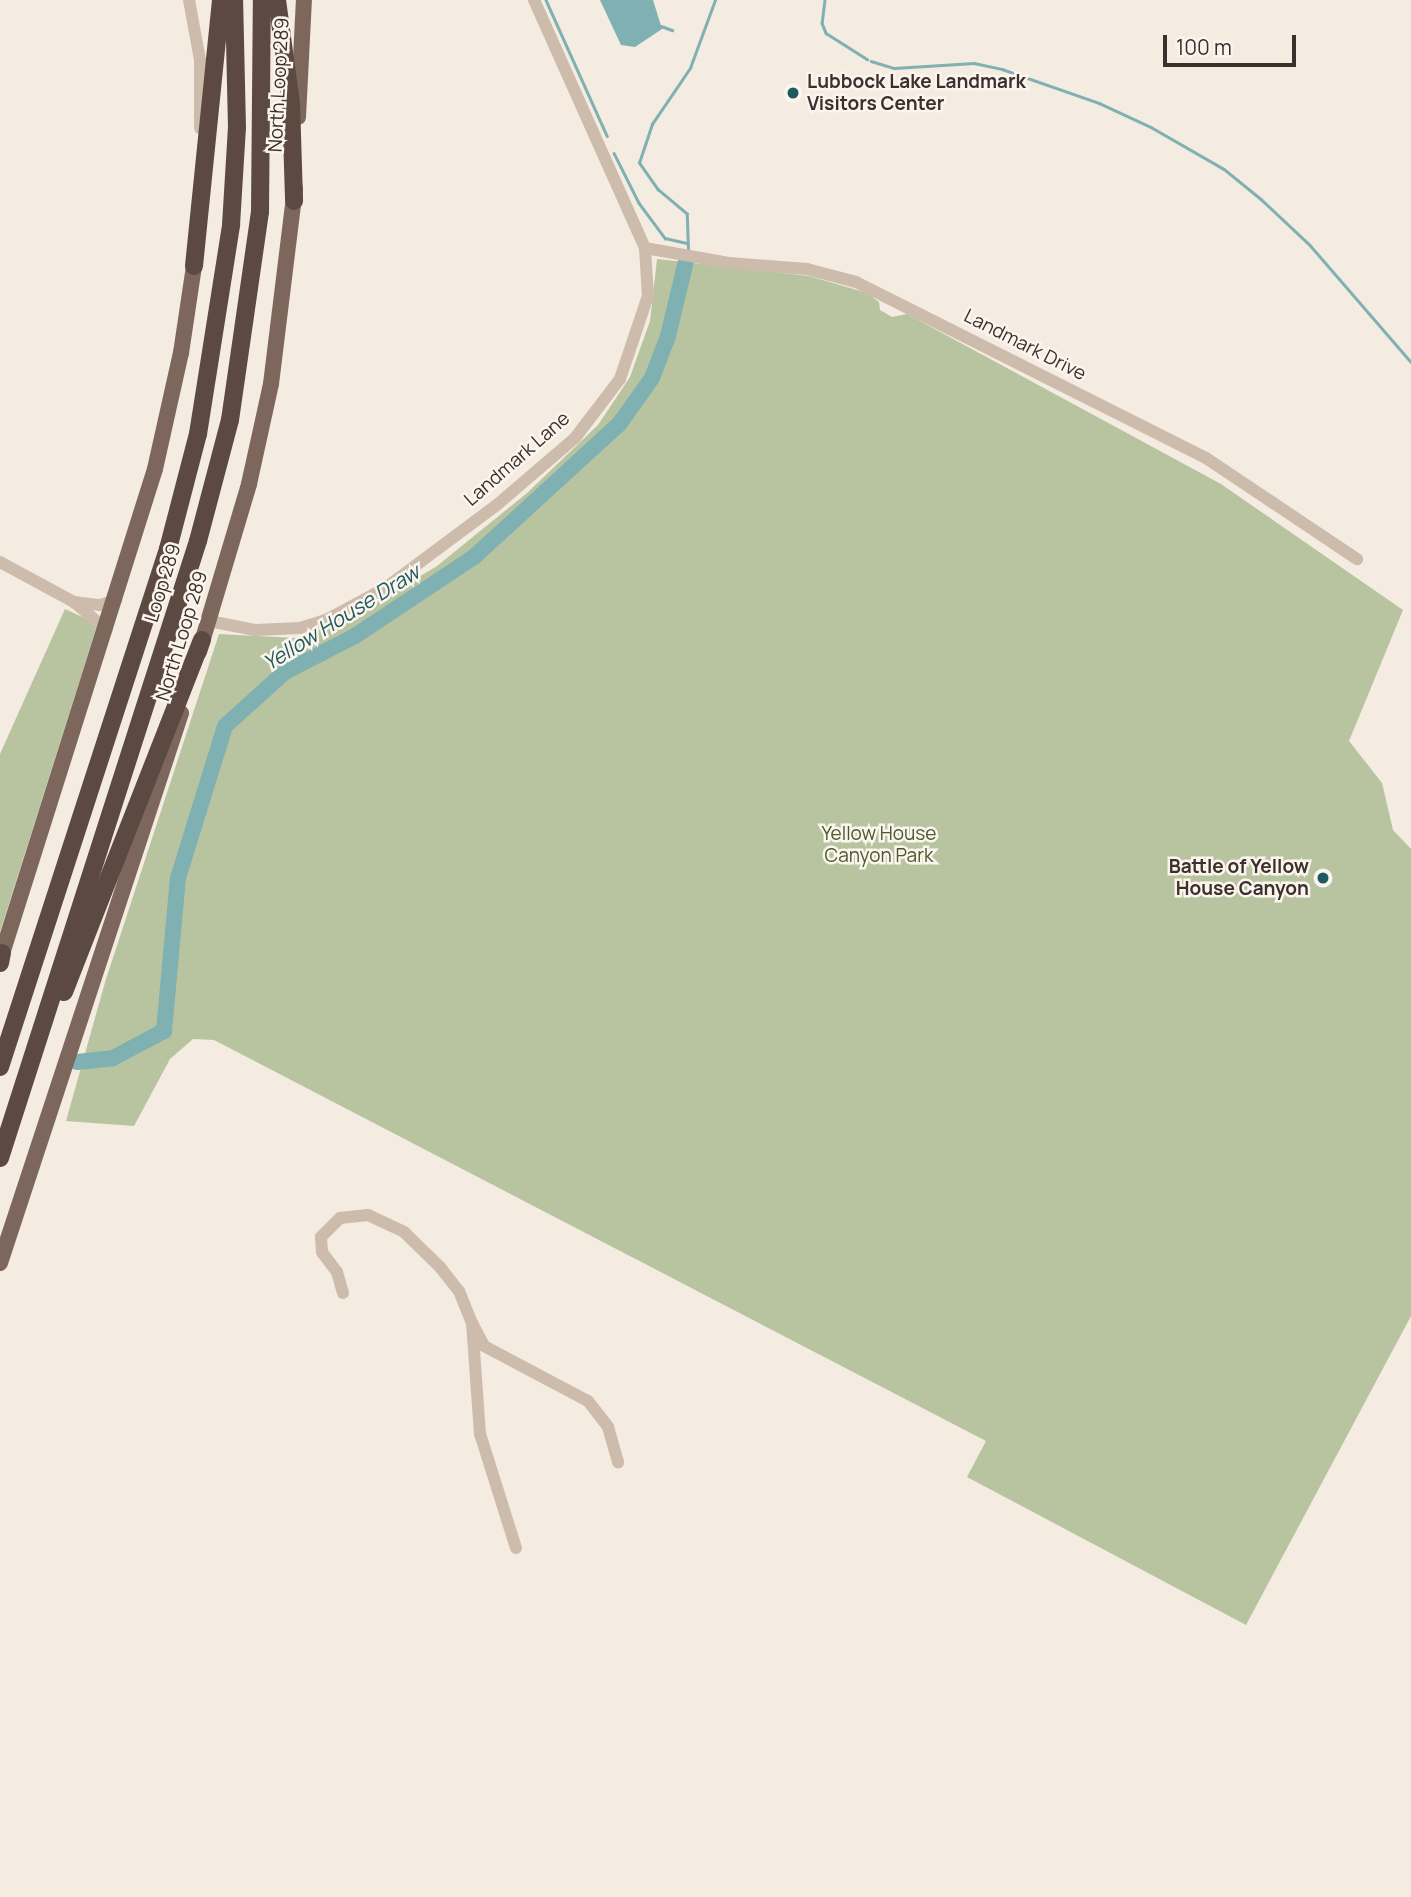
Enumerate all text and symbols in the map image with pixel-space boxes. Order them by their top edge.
street label: North Loop 289 [264,17,294,153]
scale bar [1166,21,1299,65]
text: 100 m [1176,33,1232,61]
place label: Lubbock Lake Landmark Visitors Center [807,71,1026,115]
marker: Lubbock Lake Landmark Visitors Center [785,85,801,101]
street label: Landmark Drive [960,304,1090,386]
street label: Landmark Lane [460,407,574,511]
street label: Loop 289 [140,541,186,625]
water label: Yellow House Draw [258,559,424,675]
street label: North Loop 289 [151,568,213,704]
park label: Yellow House Canyon Park [822,823,936,867]
place label: Battle of Yellow House Canyon [1169,856,1309,900]
marker: Battle of Yellow House Canyon [1315,870,1331,886]

